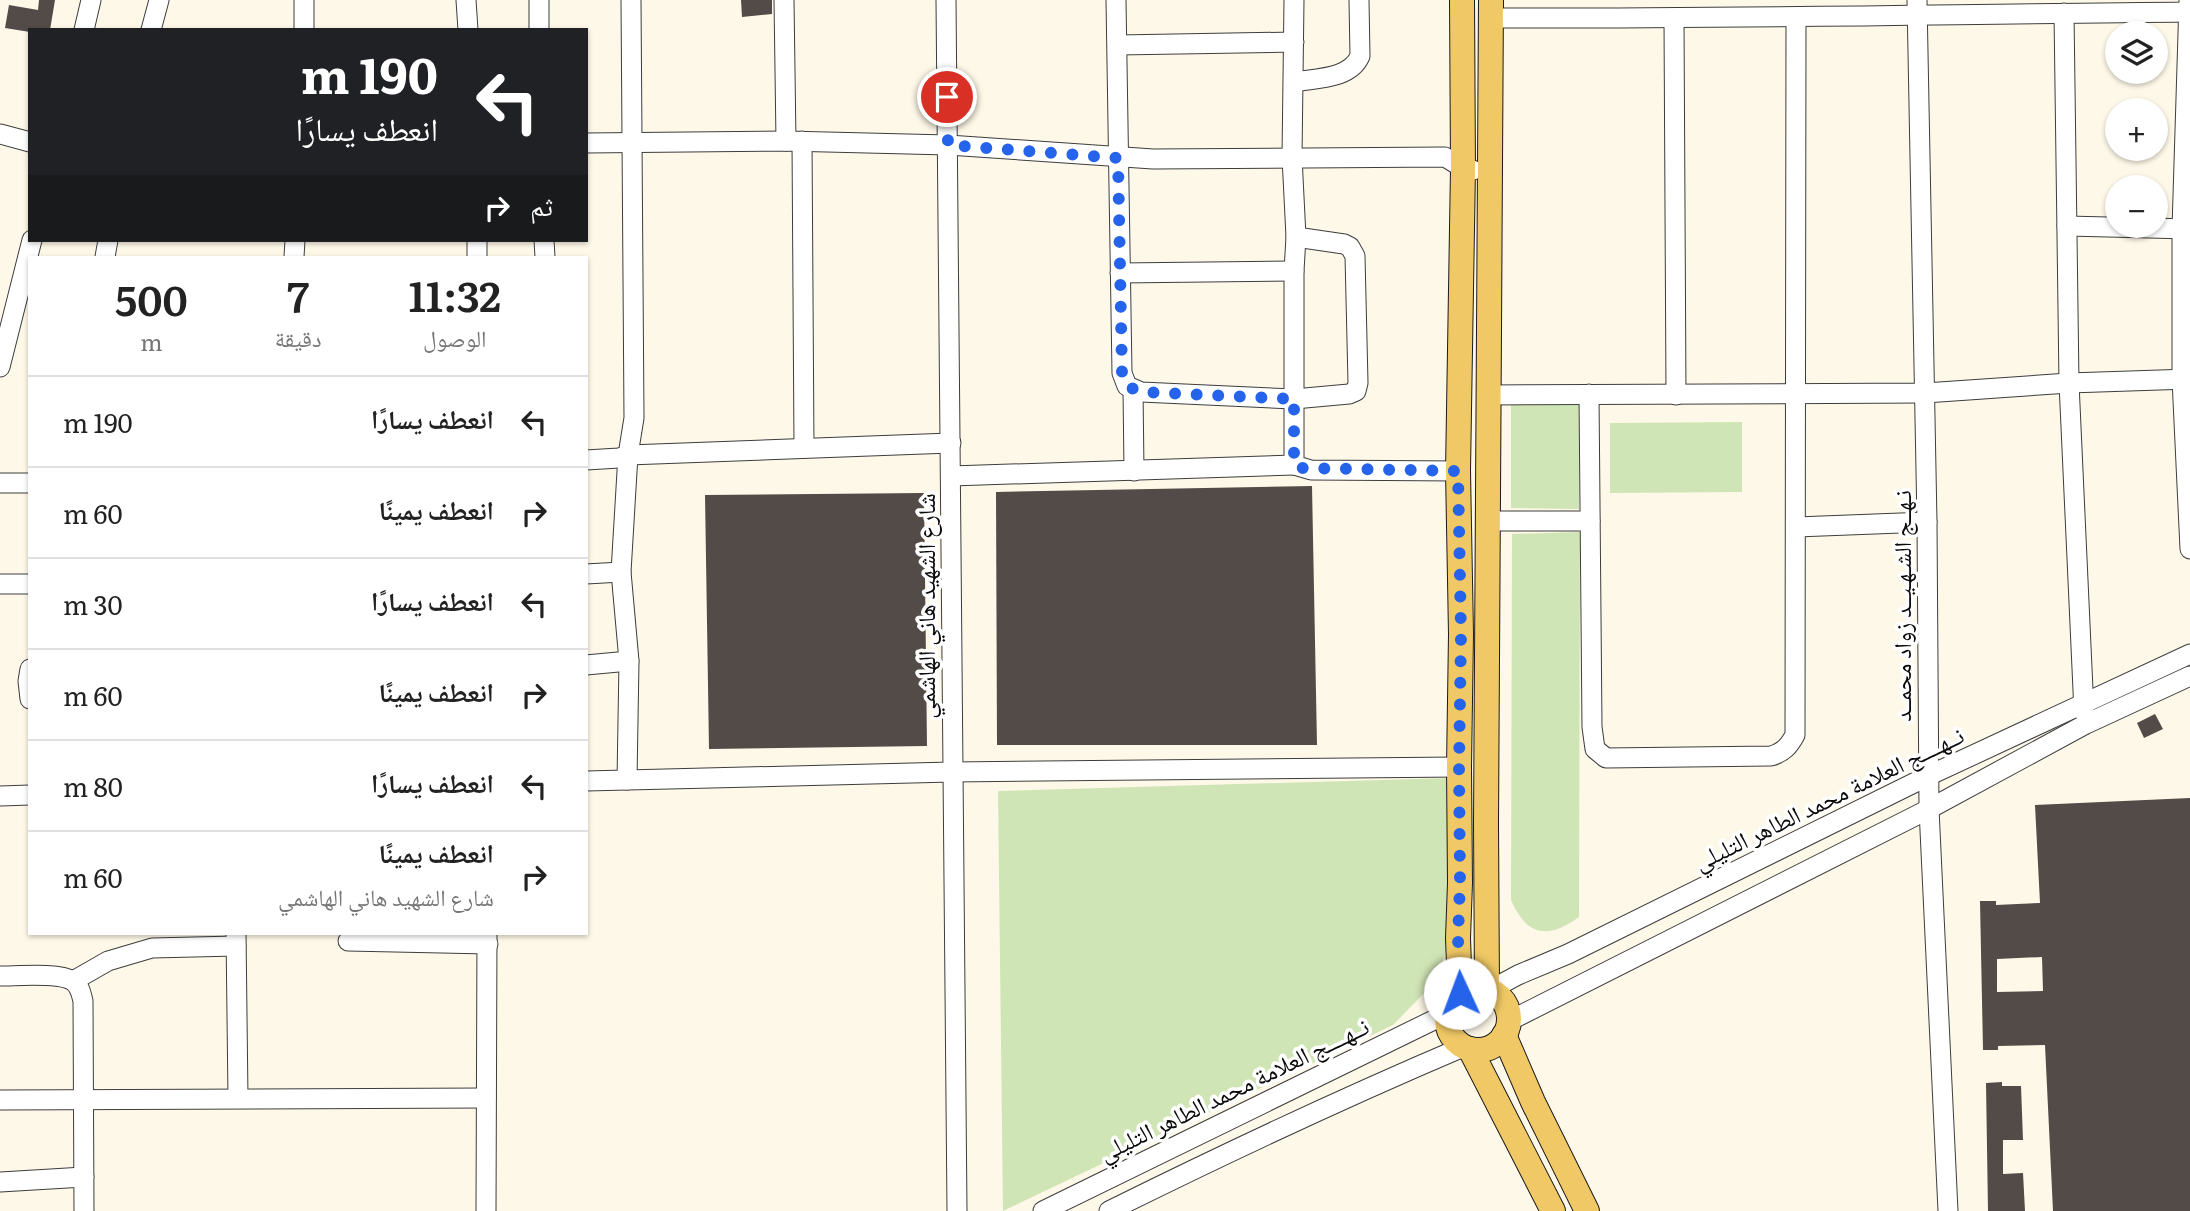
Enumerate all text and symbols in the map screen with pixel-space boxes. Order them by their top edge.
map controls [2105,21,2168,238]
button: layers [2105,21,2168,84]
text: 190 m [301,36,438,109]
icon: left [462,56,553,147]
pin [917,67,977,127]
icon: arrive [928,78,966,116]
button: + [2105,98,2168,161]
text: انعطف يسارًا [295,103,438,151]
button: − [2105,175,2168,238]
text: ثم [530,185,553,224]
icon: right [478,189,516,227]
text: 7 [287,263,309,325]
text: 11:32 [409,263,501,325]
text: 500 [115,267,188,329]
text: دقيقة [275,320,322,354]
text: الوصول [423,320,487,354]
text: m [140,324,163,358]
text: انعطف يسارًا [371,398,494,437]
text: 190 m [63,402,133,441]
icon: left [515,403,553,441]
text: انعطف يمينًا [379,489,494,528]
street label: نـهــج الشـهـيــد زواد محمــد [1883,490,1918,722]
text: 60 m [63,493,122,532]
street label: شارع الشهيد هاني الهاشمي [907,493,946,719]
icon: right [515,494,553,532]
text: انعطف يسارًا [371,580,494,619]
text: 30 m [63,584,123,623]
icon: left [515,585,553,623]
text: انعطف يمينًا [379,671,494,710]
text: 60 m [63,675,122,714]
icon: right [515,676,553,714]
street label: نــهــــج العلامة محمد الطاهر التليلي [1687,716,1971,881]
text: انعطف يسارًا [371,762,494,801]
text: 80 m [63,766,123,805]
icon: left [515,767,553,805]
text: انعطف يمينًا [379,832,494,871]
text: 60 m [63,857,122,896]
icon: right [515,858,553,896]
text: شارع الشهيد هاني الهاشمي [278,879,494,913]
position arrow [1423,956,1497,1030]
street label: نــهــــج العلامة محمد الطاهر التليلي [1092,1007,1376,1172]

